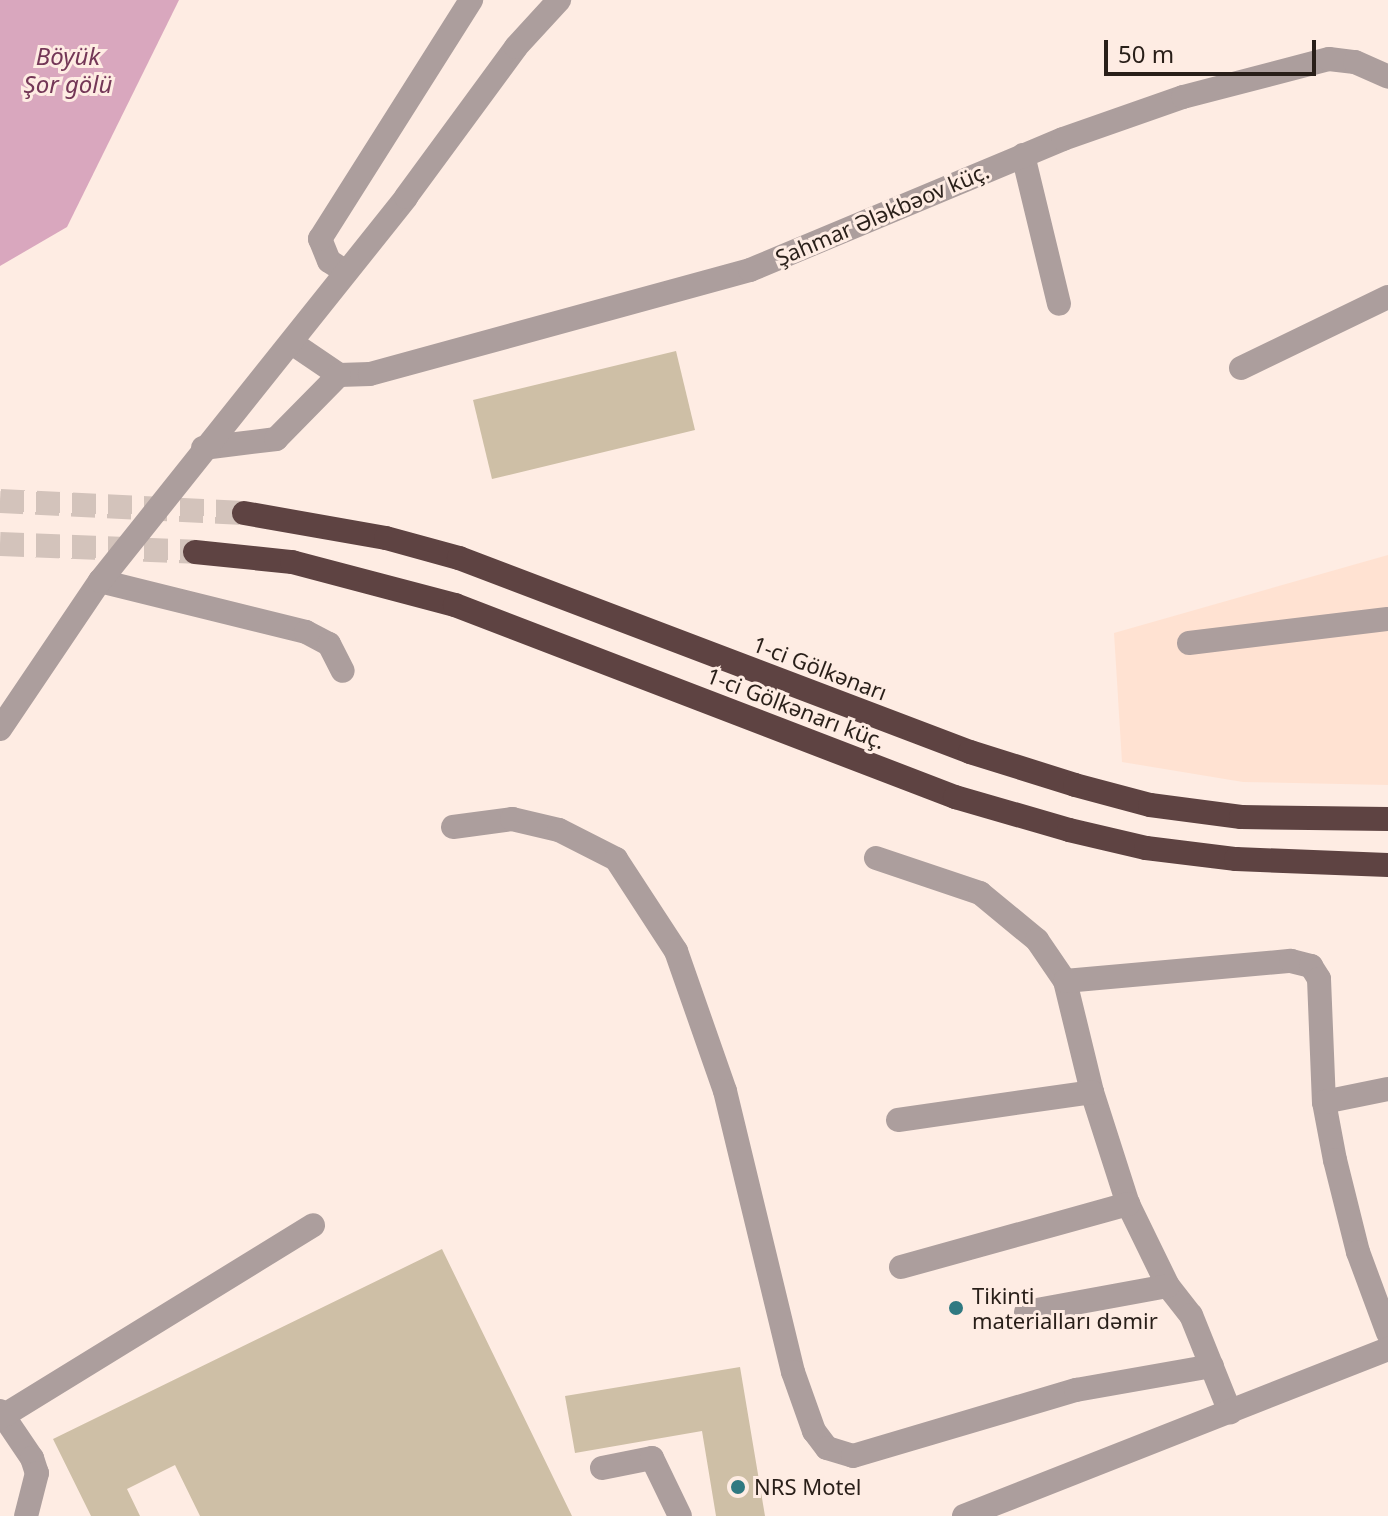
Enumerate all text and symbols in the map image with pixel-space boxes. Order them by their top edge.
scale bar [1108,24,1320,74]
text: 50 m [1118,37,1174,70]
water label: Böyük Şor gölü [24,42,112,98]
street label: Şahmar Ələkbəov küç. [771,157,993,271]
street label: 1-ci Gölkənarı [749,630,891,706]
street label: 1-ci Gölkənarı küç. [703,662,889,754]
place label: Tikinti materialları dəmir [972,1282,1158,1334]
marker: Tikinti materialları dəmir [947,1299,965,1317]
place label: NRS Motel [754,1474,861,1500]
marker: NRS Motel [729,1478,747,1496]

